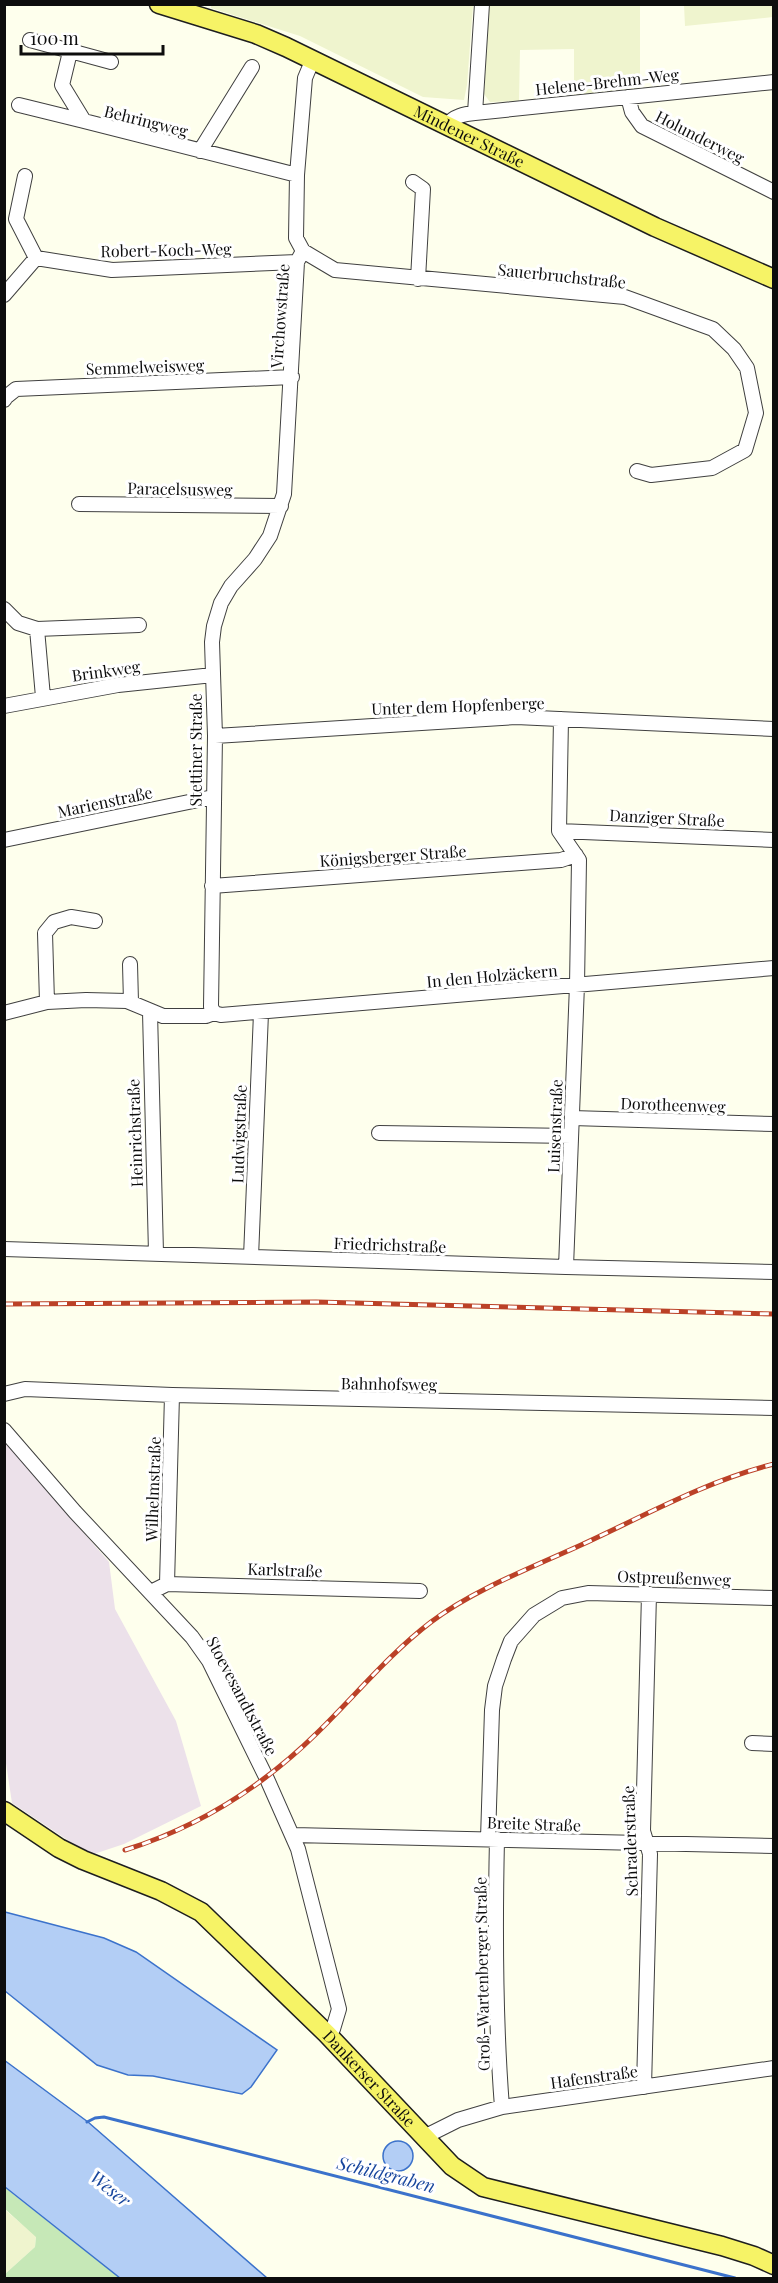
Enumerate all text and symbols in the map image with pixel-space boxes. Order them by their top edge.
scale bar [21,18,164,56]
text: 100 m [30,26,79,50]
street label: Helene-Brehm-Weg [534,63,680,99]
street label: Behringweg [102,100,191,141]
street label: Mindener Straße [410,100,528,172]
street label: Holunderweg [652,105,749,168]
street label: Robert-Koch-Weg [100,238,232,261]
street label: Sauerbruchstraße [497,258,627,293]
street label: Virchowstraße [265,263,294,370]
street label: Semmelweisweg [85,354,205,379]
street label: Paracelsusweg [127,477,233,500]
street label: Brinkweg [70,655,142,686]
street label: Unter dem Hopfenberge [371,692,545,719]
street label: Stettiner Straße [185,693,206,807]
street label: Marienstraße [55,781,154,822]
street label: Danziger Straße [609,804,725,831]
street label: Königsberger Straße [319,840,467,871]
street label: In den Holzäckern [426,959,559,992]
street label: Heinrichstraße [122,1078,147,1188]
street label: Luisenstraße [542,1079,567,1173]
street label: Ludwigstraße [226,1084,251,1184]
street label: Dorotheenweg [620,1092,727,1117]
street label: Friedrichstraße [333,1232,447,1257]
street label: Bahnhofsweg [341,1372,438,1395]
street label: Wilhelmstraße [140,1436,165,1543]
street label: Karlstraße [247,1558,323,1581]
street label: Ostpreußenweg [617,1565,732,1590]
street label: Stoevesandtstraße [202,1633,283,1759]
street label: Schraderstraße [617,1785,642,1897]
street label: Breite Straße [487,1811,581,1836]
street label: Groß-Wartenberger Straße [469,1877,494,2071]
street label: Dankerser Straße [319,2025,420,2131]
street label: Hafenstraße [549,2060,639,2093]
water label: Schildgraben [334,2150,438,2198]
water label: Weser [85,2165,137,2213]

